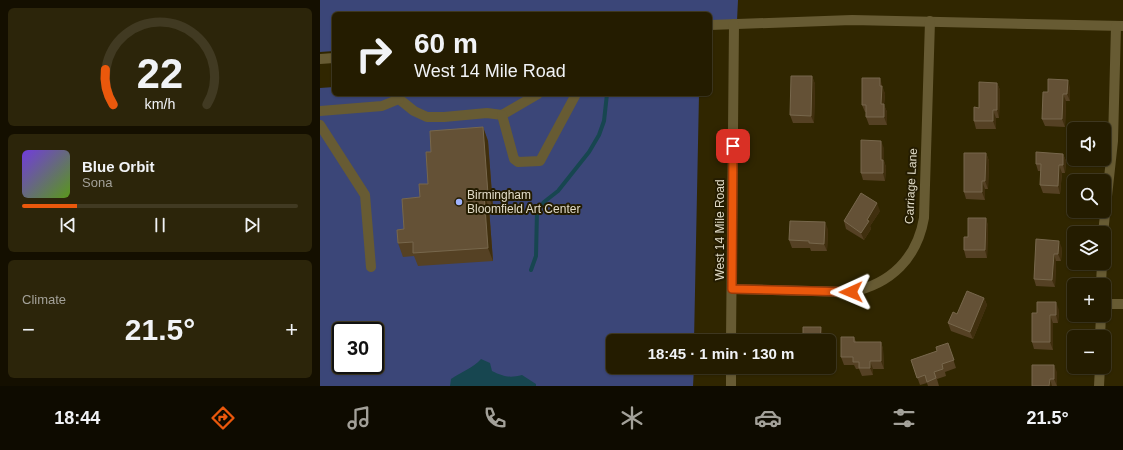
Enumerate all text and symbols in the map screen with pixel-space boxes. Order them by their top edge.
icon: right [348,28,400,80]
text: 60 m [414,28,478,59]
text: 22 [137,50,183,97]
text: West 14 Mile Road [414,61,566,81]
text: km/h [145,96,176,112]
map controls [1067,122,1111,374]
button: sound [1067,122,1111,166]
pin [716,129,750,163]
icon: arrive [722,135,744,157]
street label: Carriage Lane [902,147,920,224]
text: Blue Orbit [82,158,155,175]
button: search [1067,174,1111,218]
text: Sona [82,175,112,190]
street label: West 14 Mile Road [713,179,727,281]
place label: Birmingham Bloomfield Art Center [467,188,580,216]
marker: Birmingham Bloomfield Art Center [454,197,464,207]
icon: previous [57,214,79,236]
icon: pause [149,214,171,236]
icon: next [241,214,263,236]
button: layers [1067,226,1111,270]
position arrow [830,271,872,313]
button: + [1067,278,1111,322]
text: Climate [22,292,66,307]
text: 21.5° [125,313,195,346]
text: − [22,317,35,342]
text: + [285,317,298,342]
speed limit sign: 30 [332,322,384,374]
button: − [1067,330,1111,374]
text: 18:45 · 1 min · 130 m [648,345,794,362]
icon: directions [209,404,237,432]
icon: music [345,404,373,432]
icon: phone [481,404,509,432]
icon: climate [618,404,646,432]
icon: car [754,404,782,432]
icon: filters [890,404,918,432]
text: 18:44 [54,408,100,428]
text: 21.5° [1027,408,1069,428]

